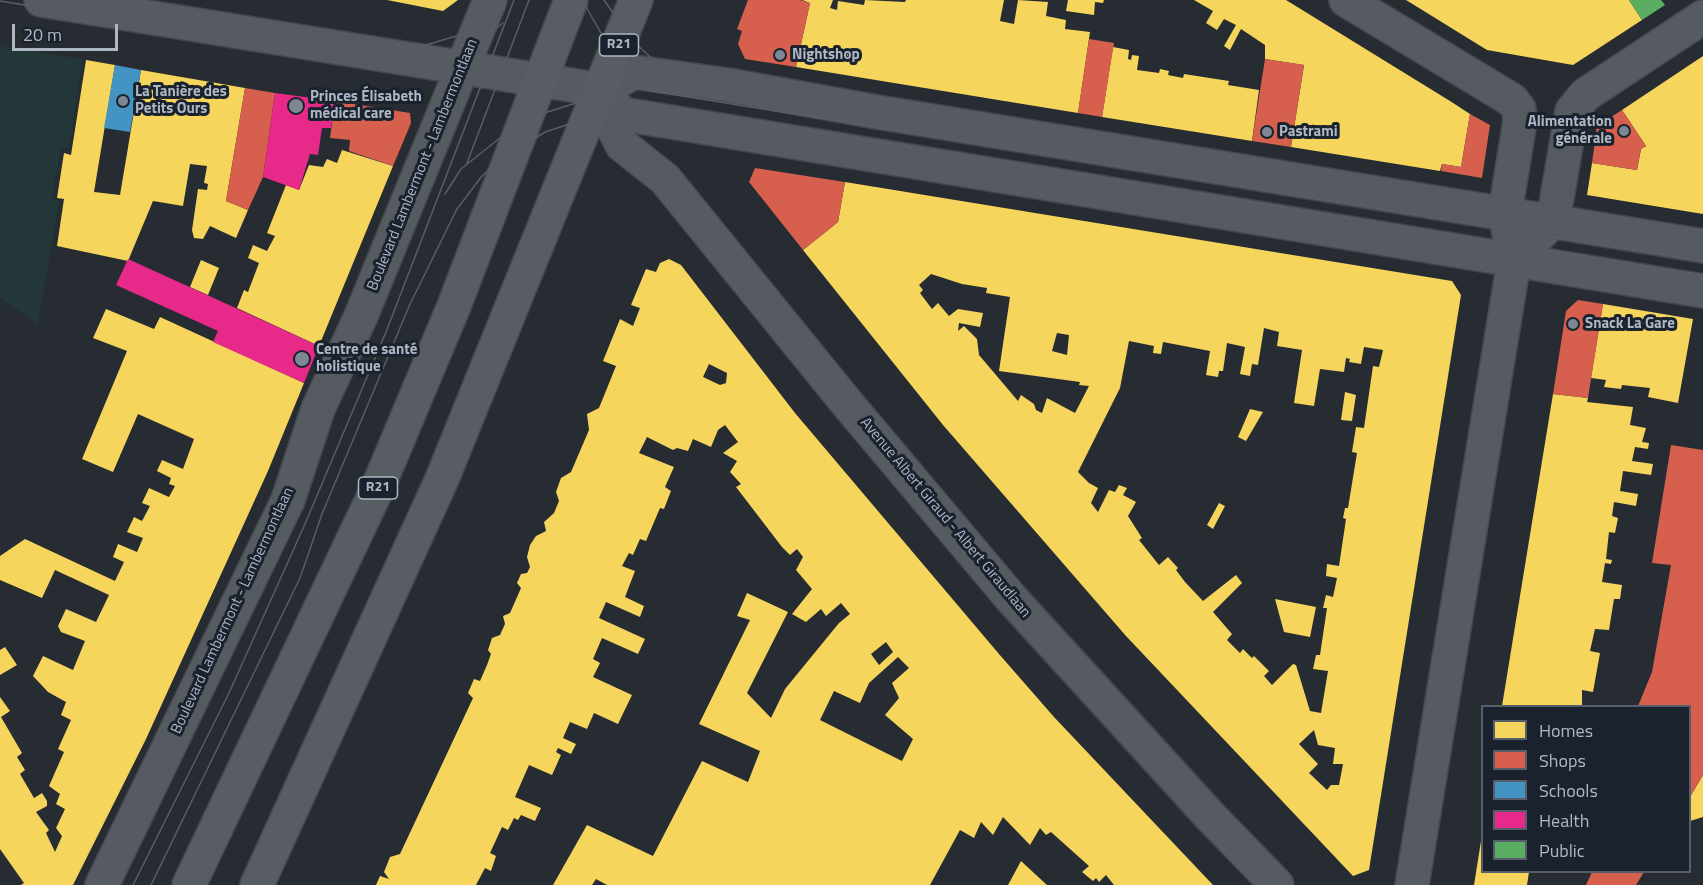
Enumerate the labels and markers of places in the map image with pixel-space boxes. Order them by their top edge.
place label: Nightshop [792,46,860,64]
marker: Nightshop [773,48,787,62]
place label: La Tanière des Petits Ours [135,83,227,118]
place label: Princes Élisabeth médical care [310,88,422,123]
marker: La Tanière des Petits Ours [116,94,130,108]
marker: Princes Élisabeth médical care [287,97,305,115]
place label: Alimentation générale [1528,113,1612,148]
place label: Pastrami [1279,123,1338,141]
marker: Alimentation générale [1617,124,1631,138]
marker: Pastrami [1260,125,1274,139]
place label: Snack La Gare [1585,315,1675,333]
marker: Snack La Gare [1566,317,1580,331]
place label: Centre de santé holistique [316,341,417,376]
marker: Centre de santé holistique [293,350,311,368]

